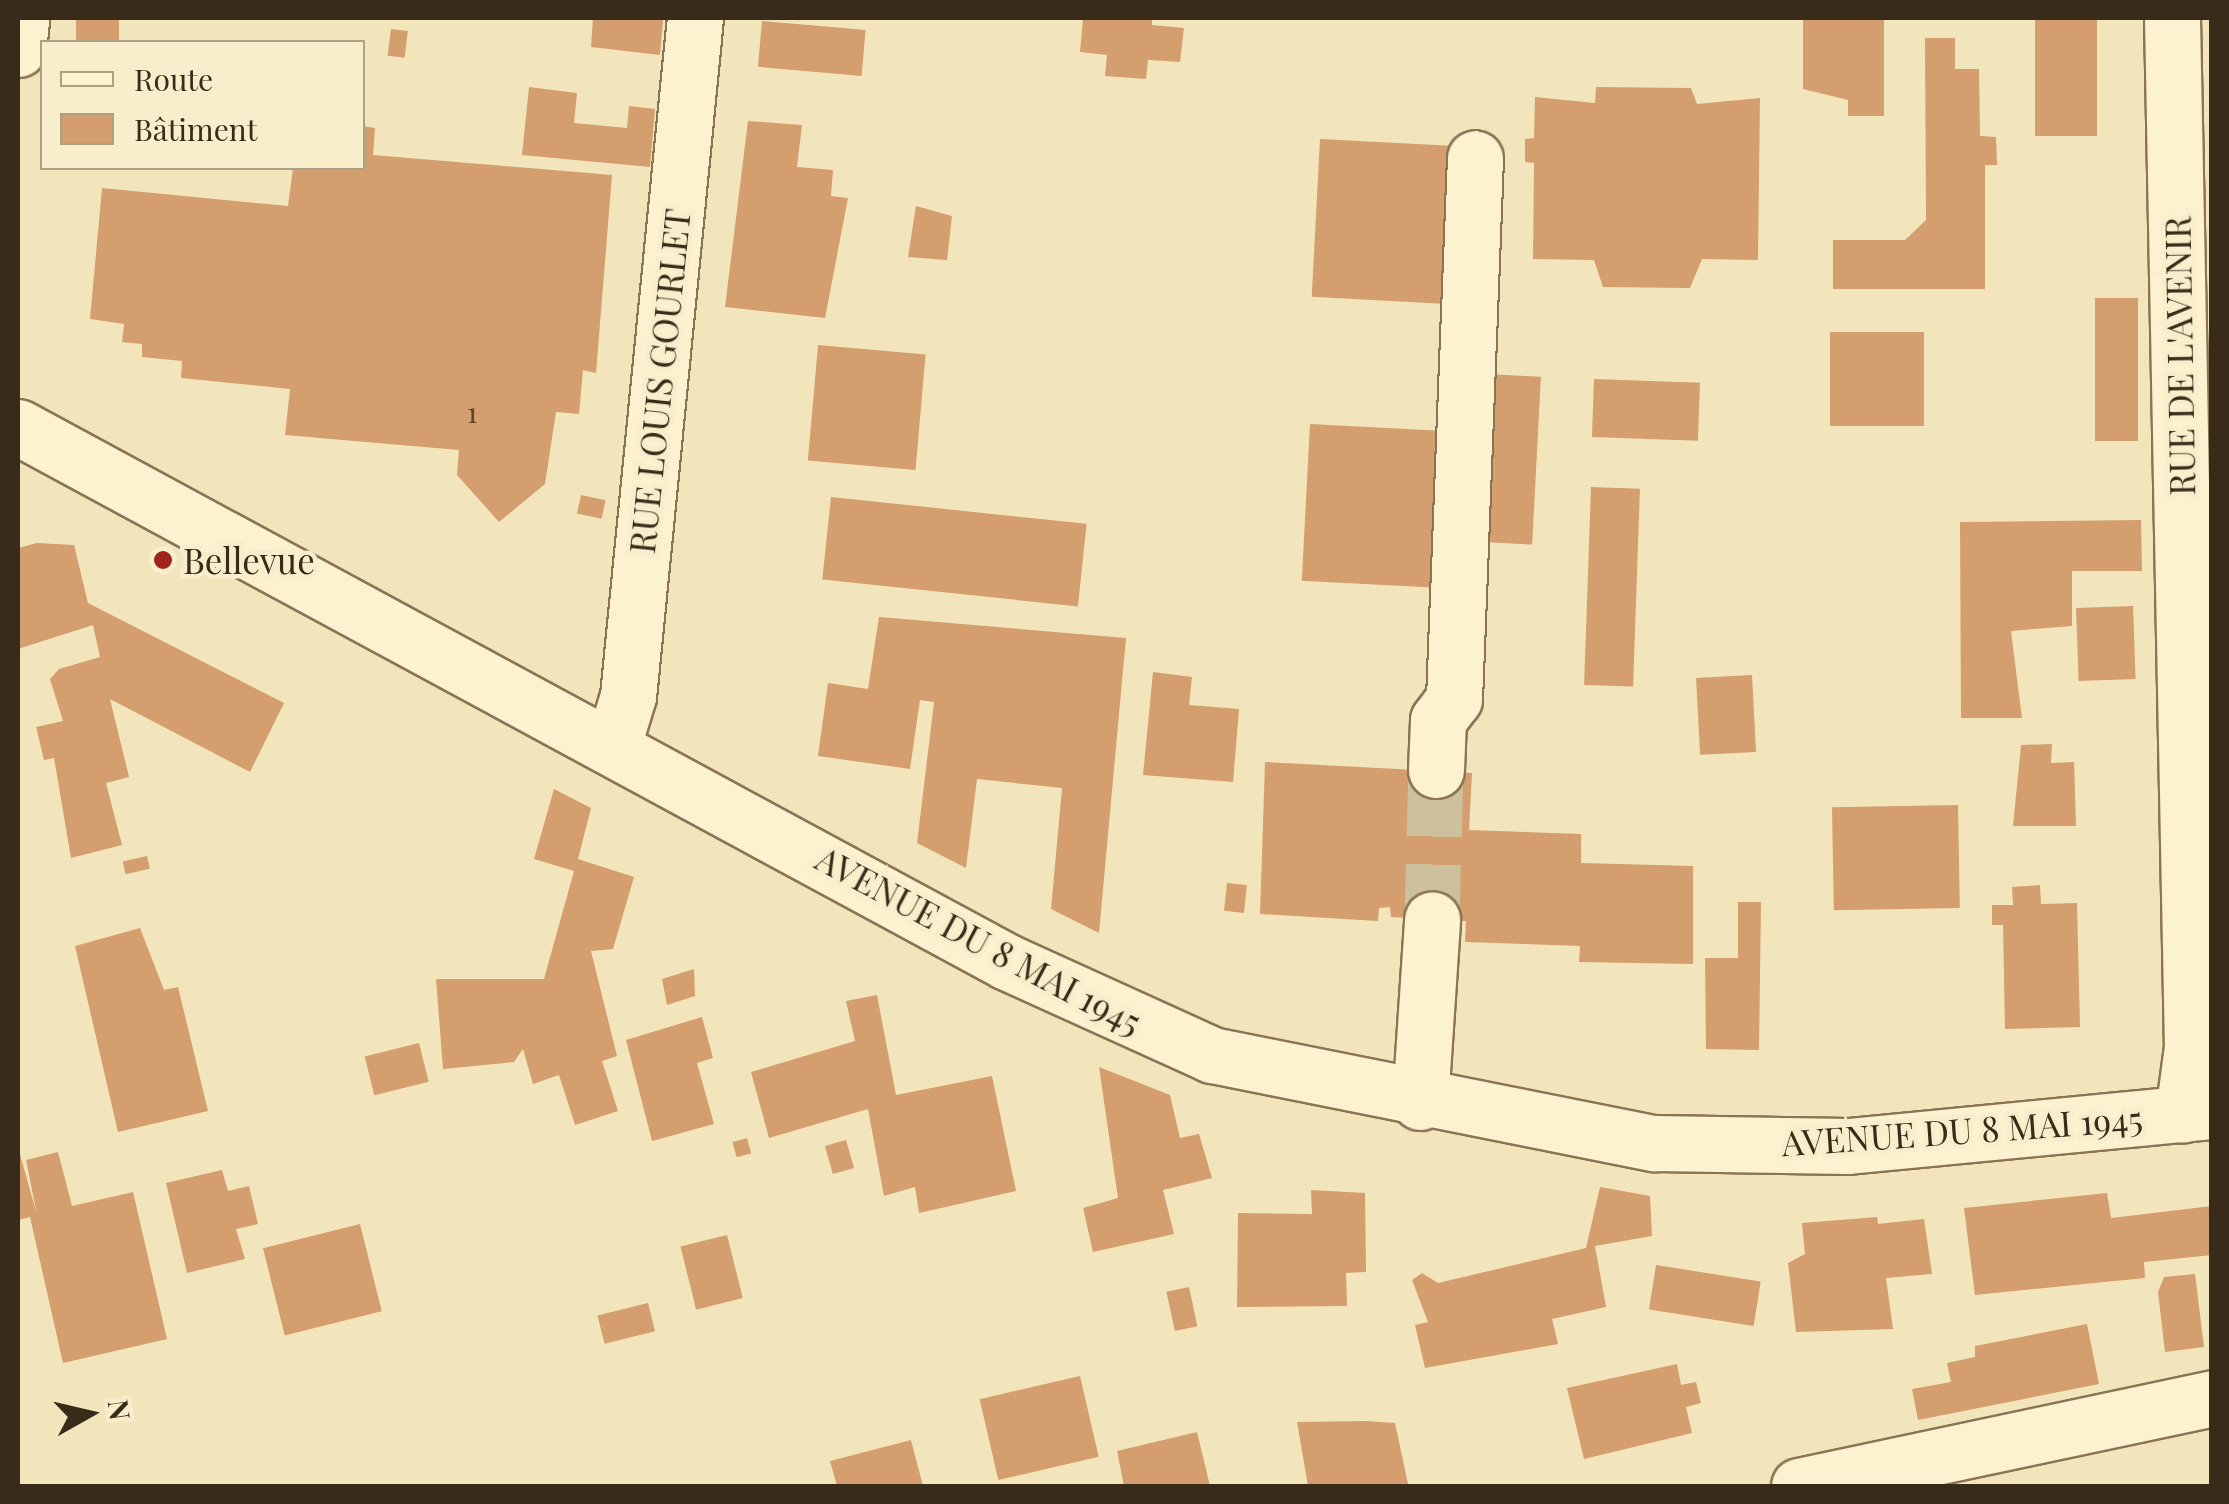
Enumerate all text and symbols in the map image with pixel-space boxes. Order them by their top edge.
legend [40,40,365,170]
text: Route [134,59,213,99]
text: Bâtiment [134,109,257,149]
street label: RUE LOUIS GOURLET [620,207,698,555]
street label: RUE DE L'AVENIR [2156,216,2202,496]
house number: 1 [466,393,478,429]
place label: Bellevue [183,539,315,581]
marker: Bellevue [152,549,174,571]
street label: AVENUE DU 8 MAI 1945 [809,837,1149,1043]
street label: AVENUE DU 8 MAI 1945 [1780,1096,2144,1164]
north arrow [40,1364,140,1464]
text: N [100,1397,140,1422]

